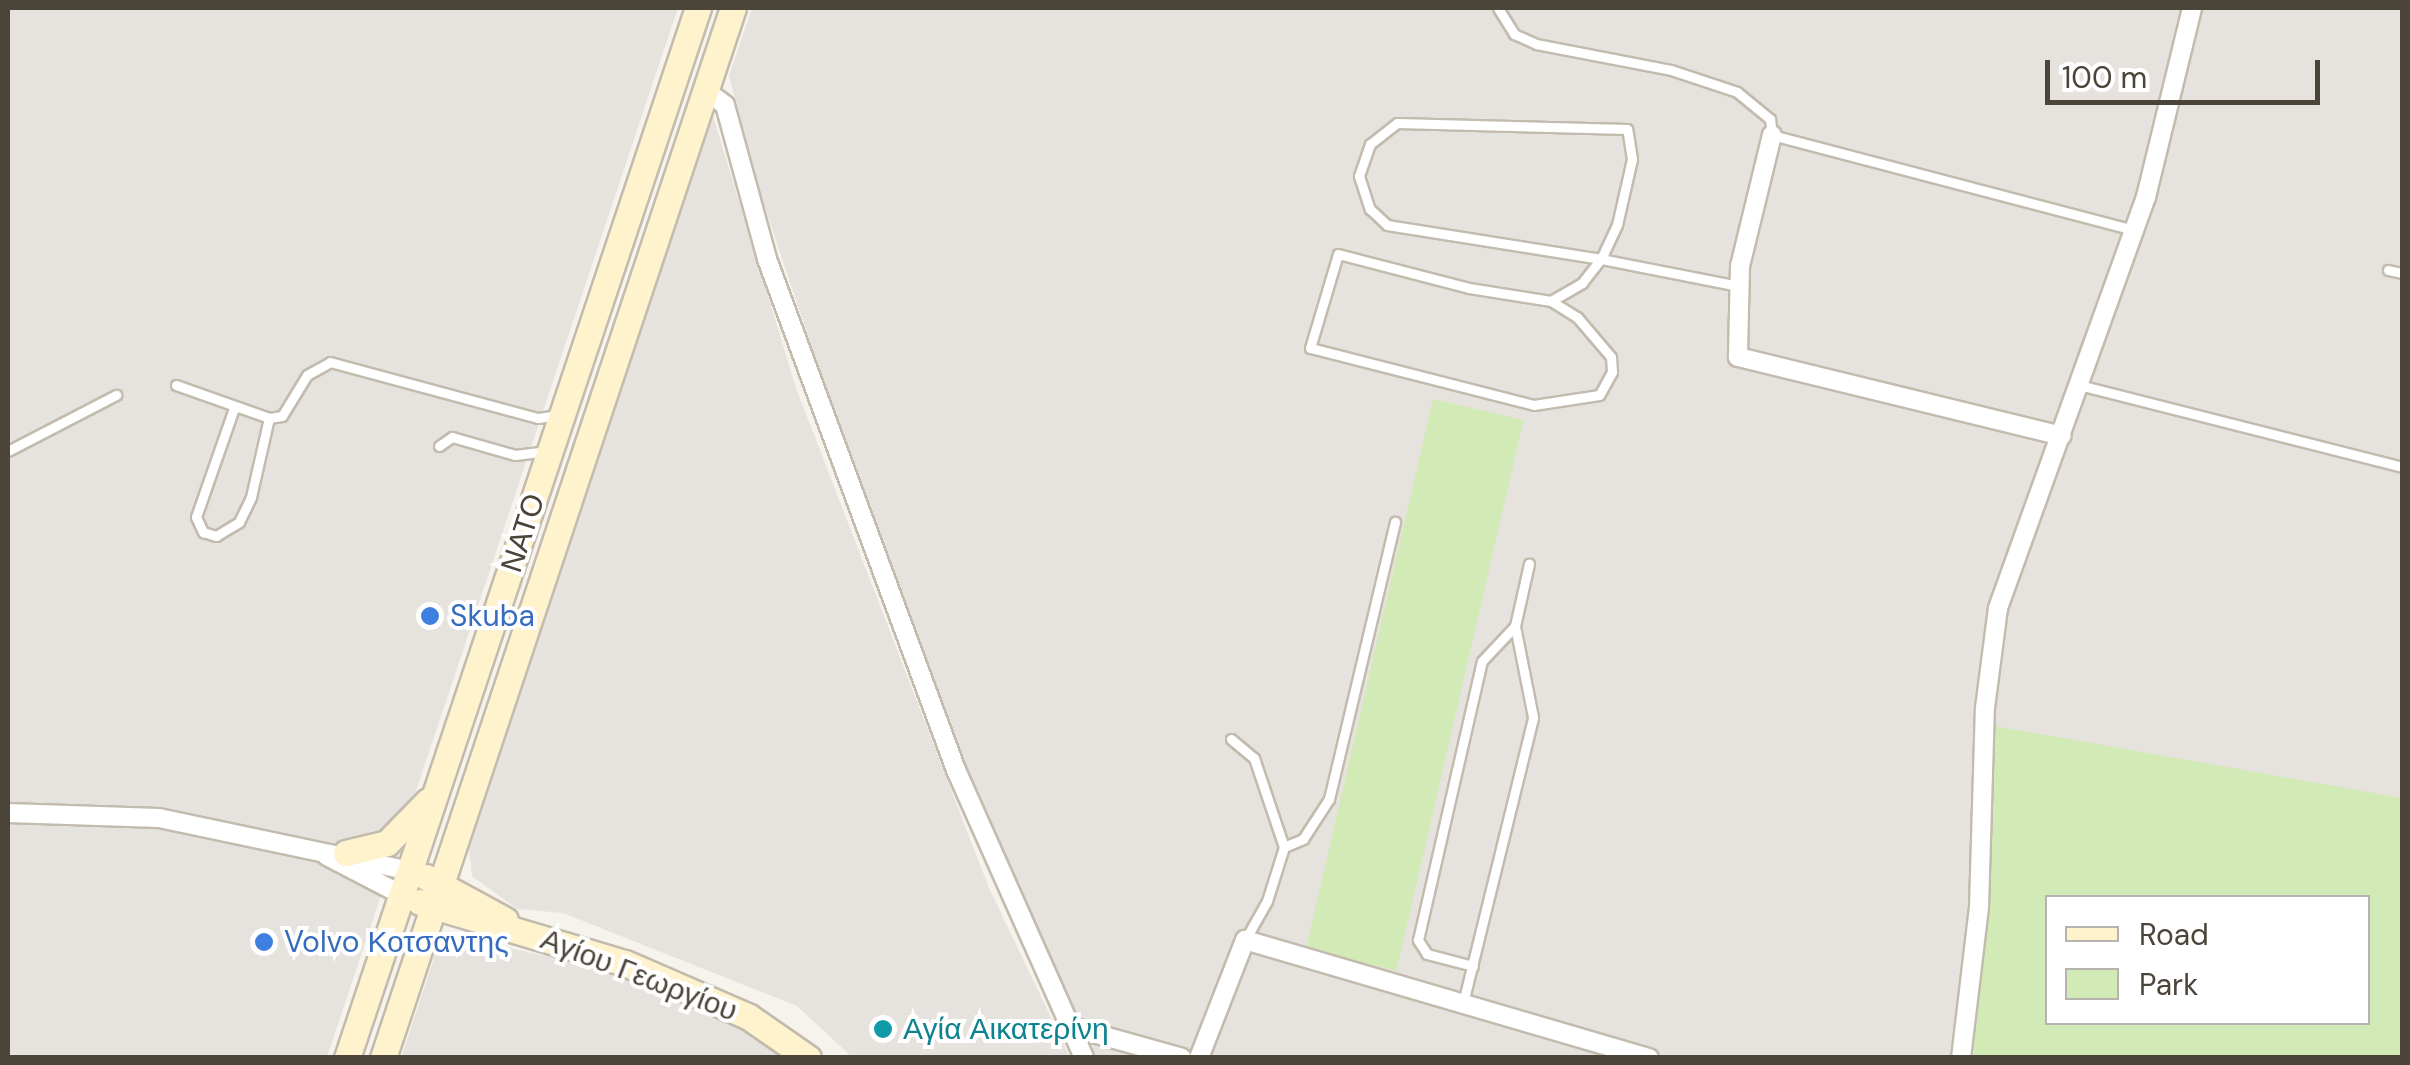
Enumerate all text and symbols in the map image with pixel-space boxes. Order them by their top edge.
scale bar [2050,40,2325,102]
text: 100 m [2062,58,2147,97]
street label: ΝΑΤΟ [493,489,553,577]
place label: Skuba [450,598,535,634]
marker: Skuba [419,605,441,627]
legend [2045,895,2370,1025]
text: Road [2139,915,2209,954]
street label: Αγίου Γεωργίου [536,921,742,1029]
place label: Volvo Κοτσαντης [284,924,509,960]
marker: Volvo Κοτσαντης [253,931,275,953]
text: Park [2139,965,2198,1004]
place label: Αγία Αικατερίνη [903,1011,1109,1047]
marker: Αγία Αικατερίνη [872,1018,894,1040]

